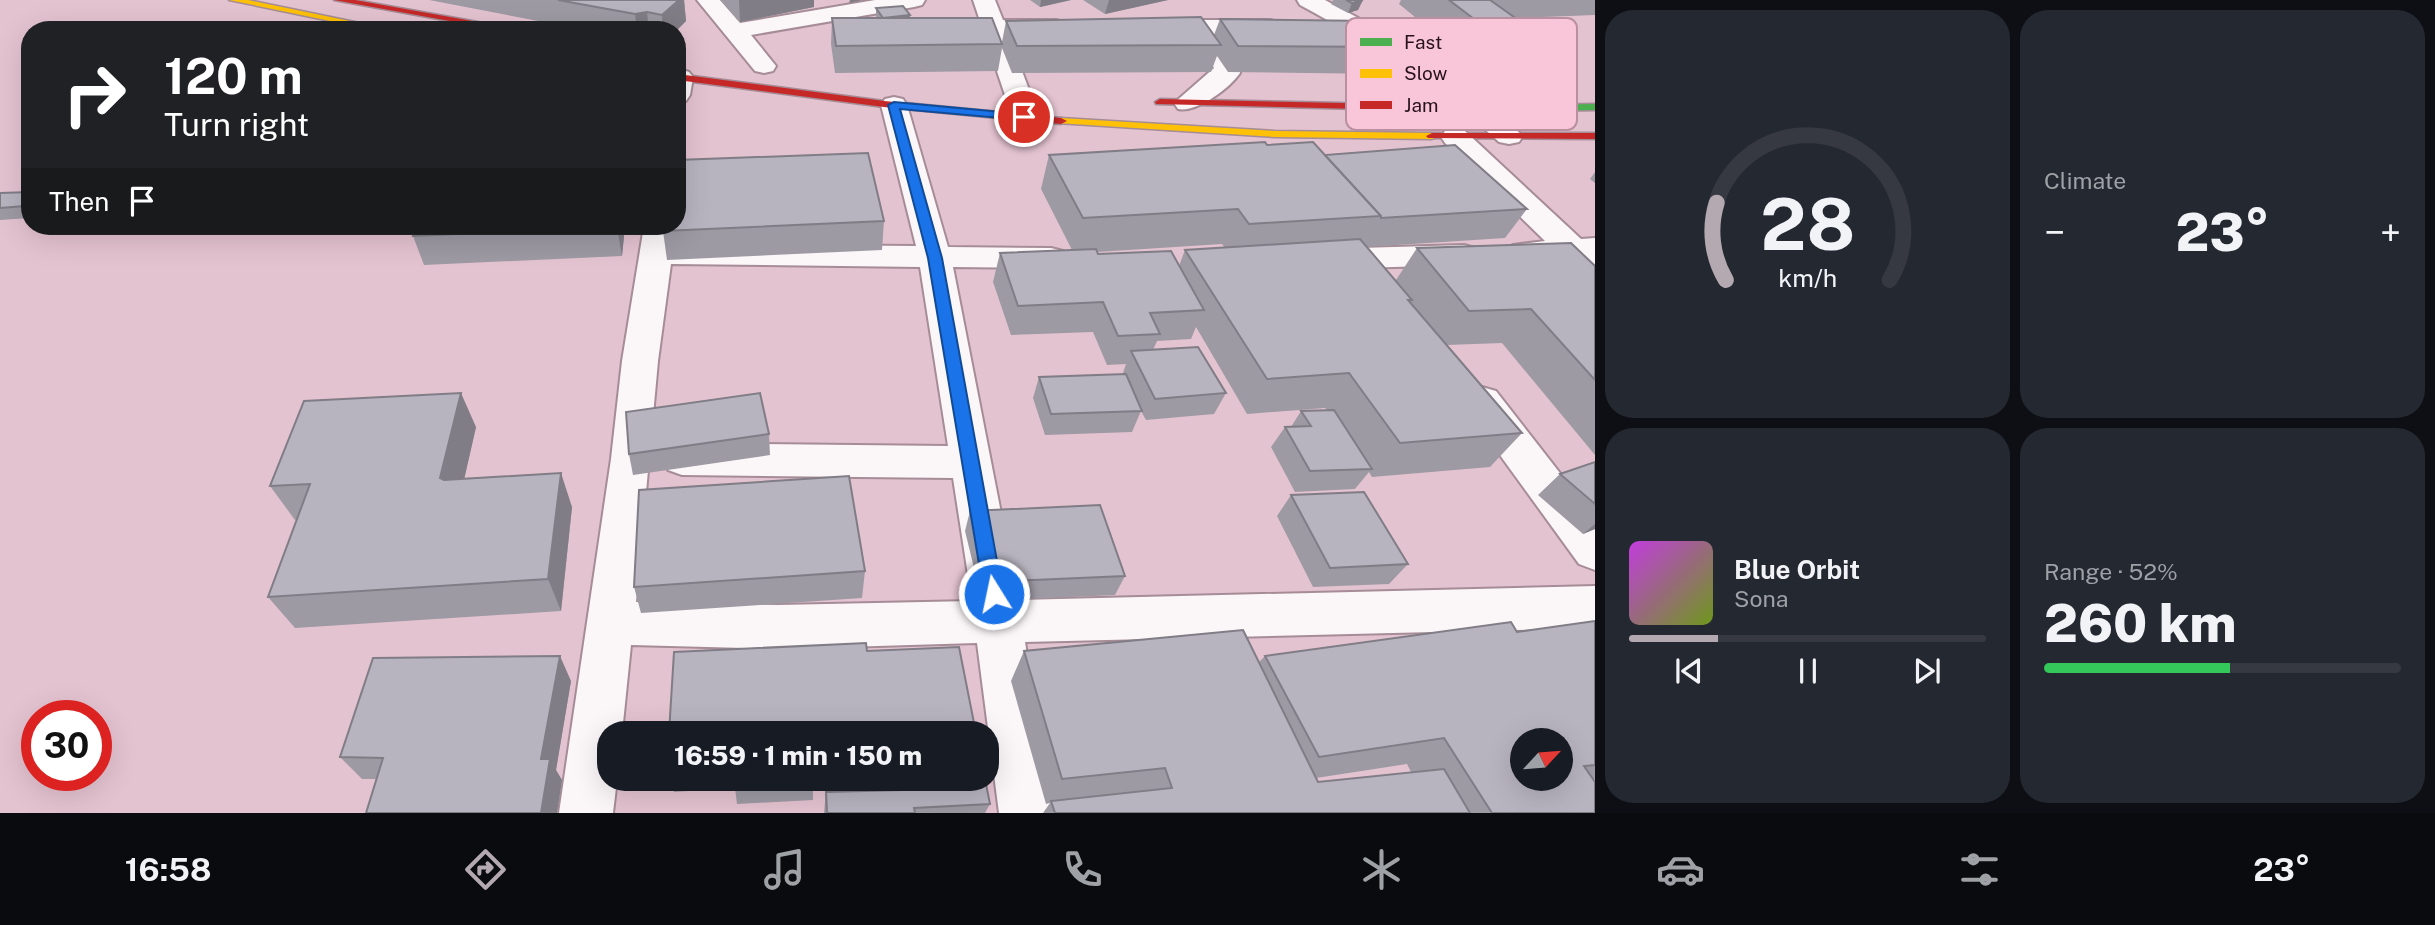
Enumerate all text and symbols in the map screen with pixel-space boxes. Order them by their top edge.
legend [1346,18,1577,130]
text: Fast [1404,31,1442,53]
text: 120 m [164,47,303,105]
icon: right [49,49,140,140]
text: Slow [1404,62,1448,84]
pin [994,87,1054,147]
text: Jam [1404,94,1438,116]
icon: arrive [1005,98,1043,136]
text: Turn right [164,106,309,143]
text: Climate [2044,167,2126,194]
text: 28 [1760,181,1855,266]
icon: arrive [123,182,161,220]
text: Then [49,186,109,217]
text: 23° [2175,202,2270,263]
text: − [2044,210,2065,255]
text: + [2380,210,2401,255]
text: km/h [1778,263,1837,293]
text: Blue Orbit [1734,554,1860,585]
position arrow [957,557,1031,631]
text: Range · 52% [2044,558,2178,585]
text: Sona [1734,585,1788,612]
text: 260 km [2044,593,2237,654]
icon: previous [1670,652,1708,690]
icon: pause [1789,652,1827,690]
icon: next [1908,652,1946,690]
speed limit sign: 30 [21,700,112,791]
north arrow [1510,728,1573,791]
map controls [1510,728,1573,791]
text: 16:59 · 1 min · 150 m [674,740,922,771]
icon: directions [461,845,510,894]
icon: music [760,845,809,894]
icon: phone [1058,845,1107,894]
icon: climate [1357,845,1406,894]
icon: car [1656,845,1705,894]
icon: filters [1955,845,2004,894]
text: 16:58 [125,851,211,888]
text: 23° [2253,851,2310,888]

